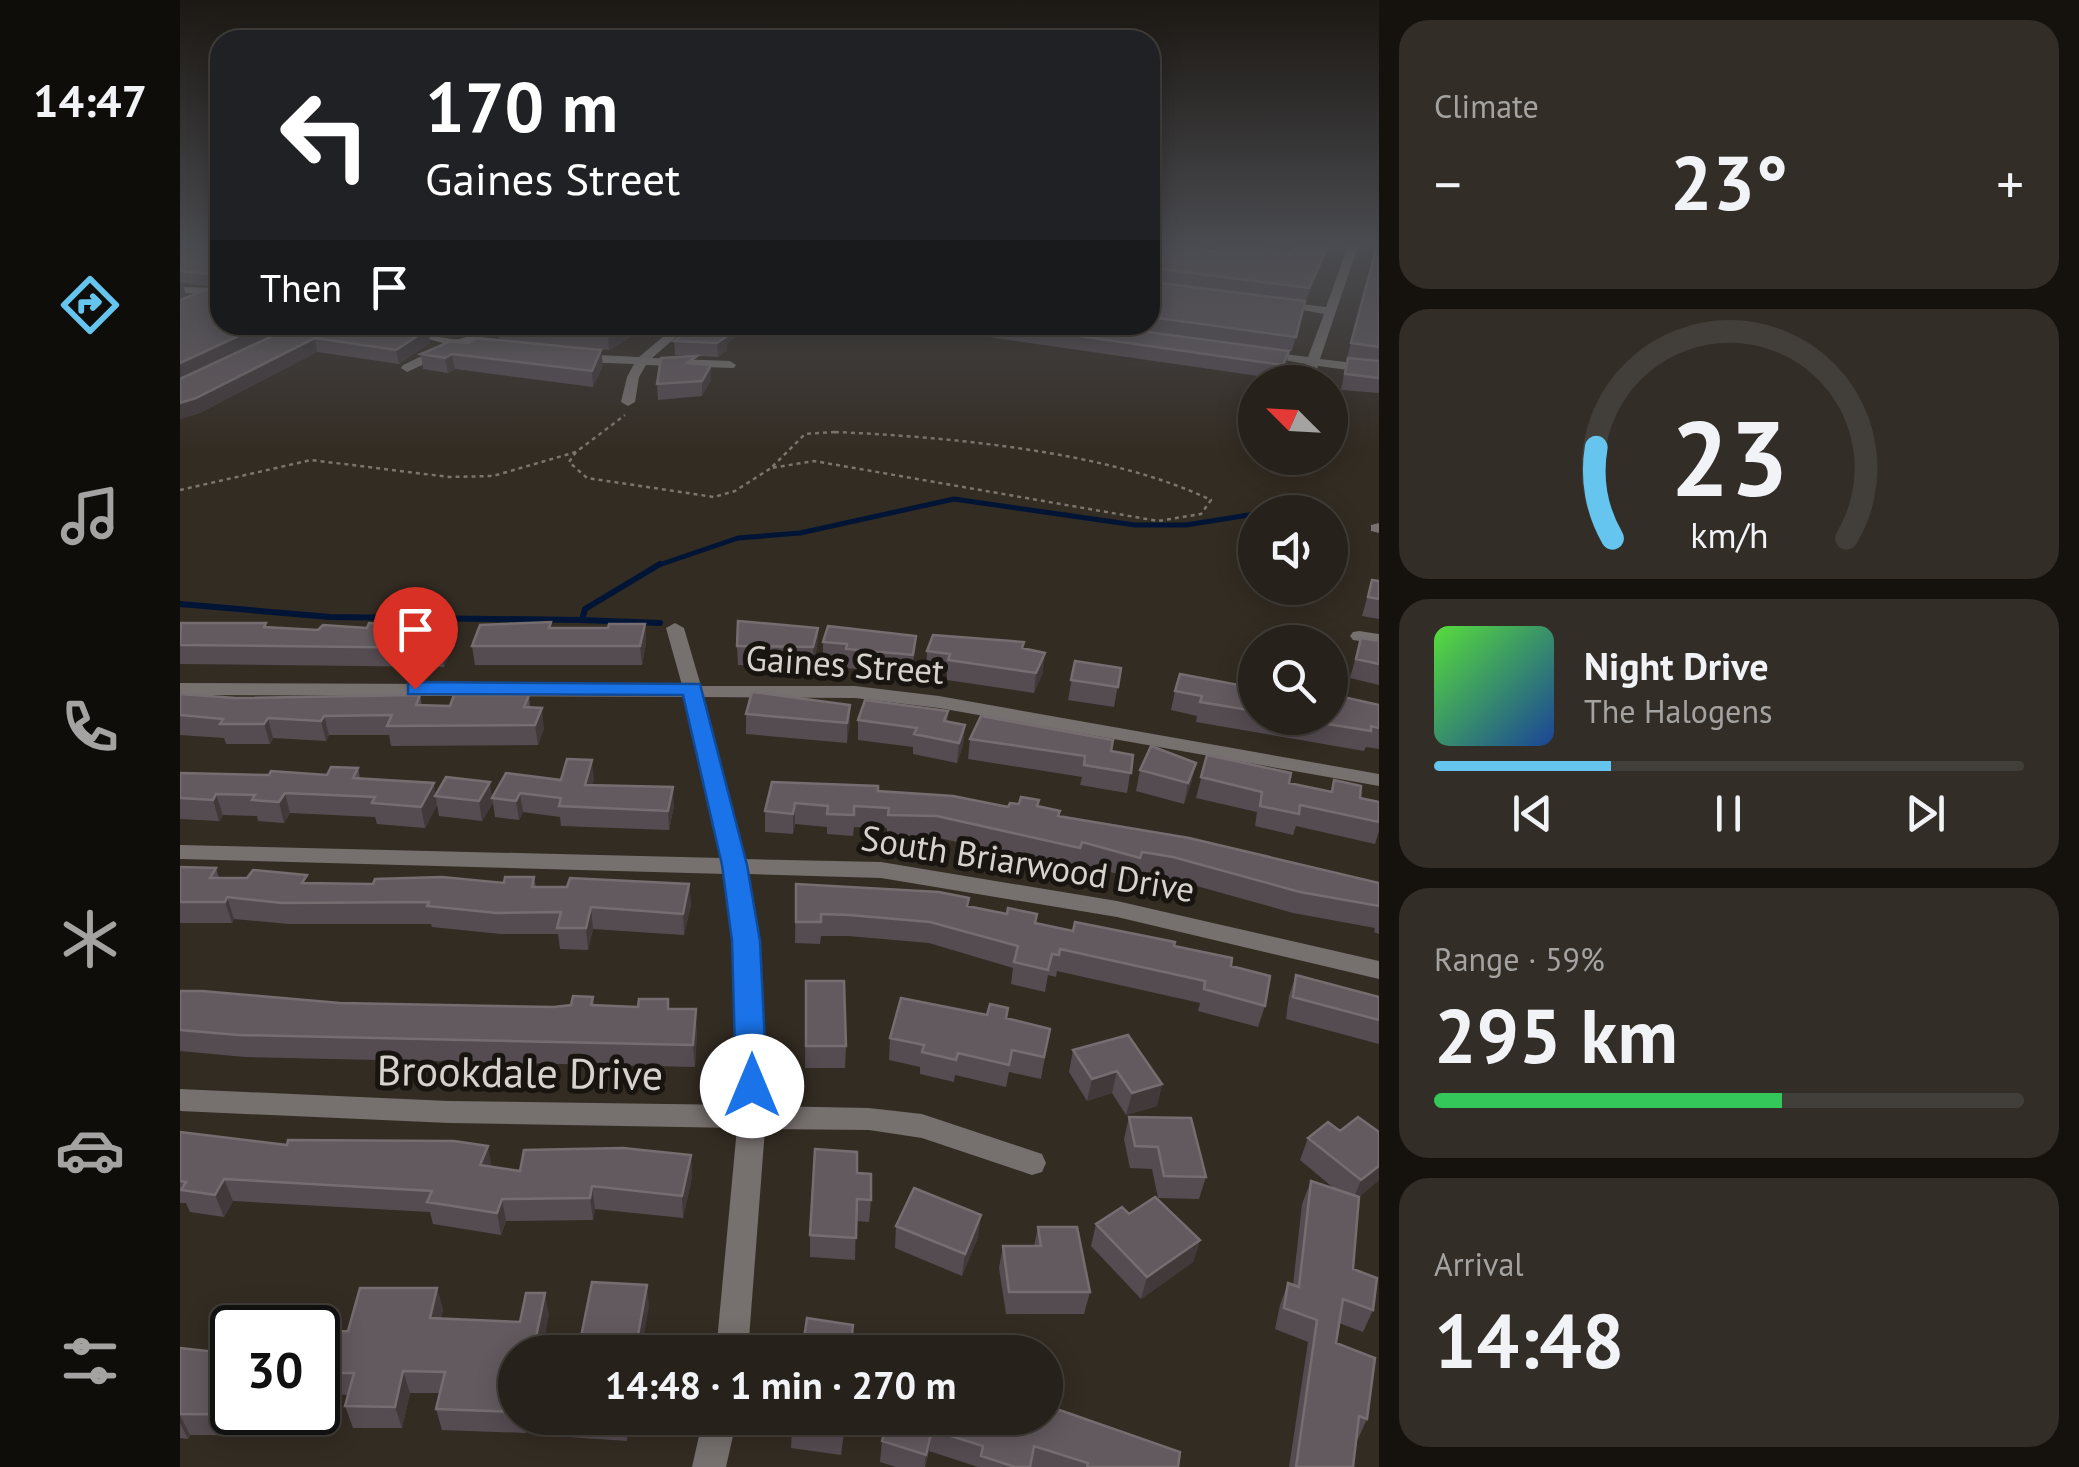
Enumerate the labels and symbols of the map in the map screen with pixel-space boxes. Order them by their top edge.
north arrow [1238,365,1348,475]
pin [373,587,458,690]
street label: Gaines Street [744,634,946,694]
street label: South Briarwood Drive [858,814,1198,912]
position arrow [700,1034,804,1138]
street label: Brookdale Drive [376,1042,664,1102]
speed limit sign: 30 [210,1305,340,1435]

